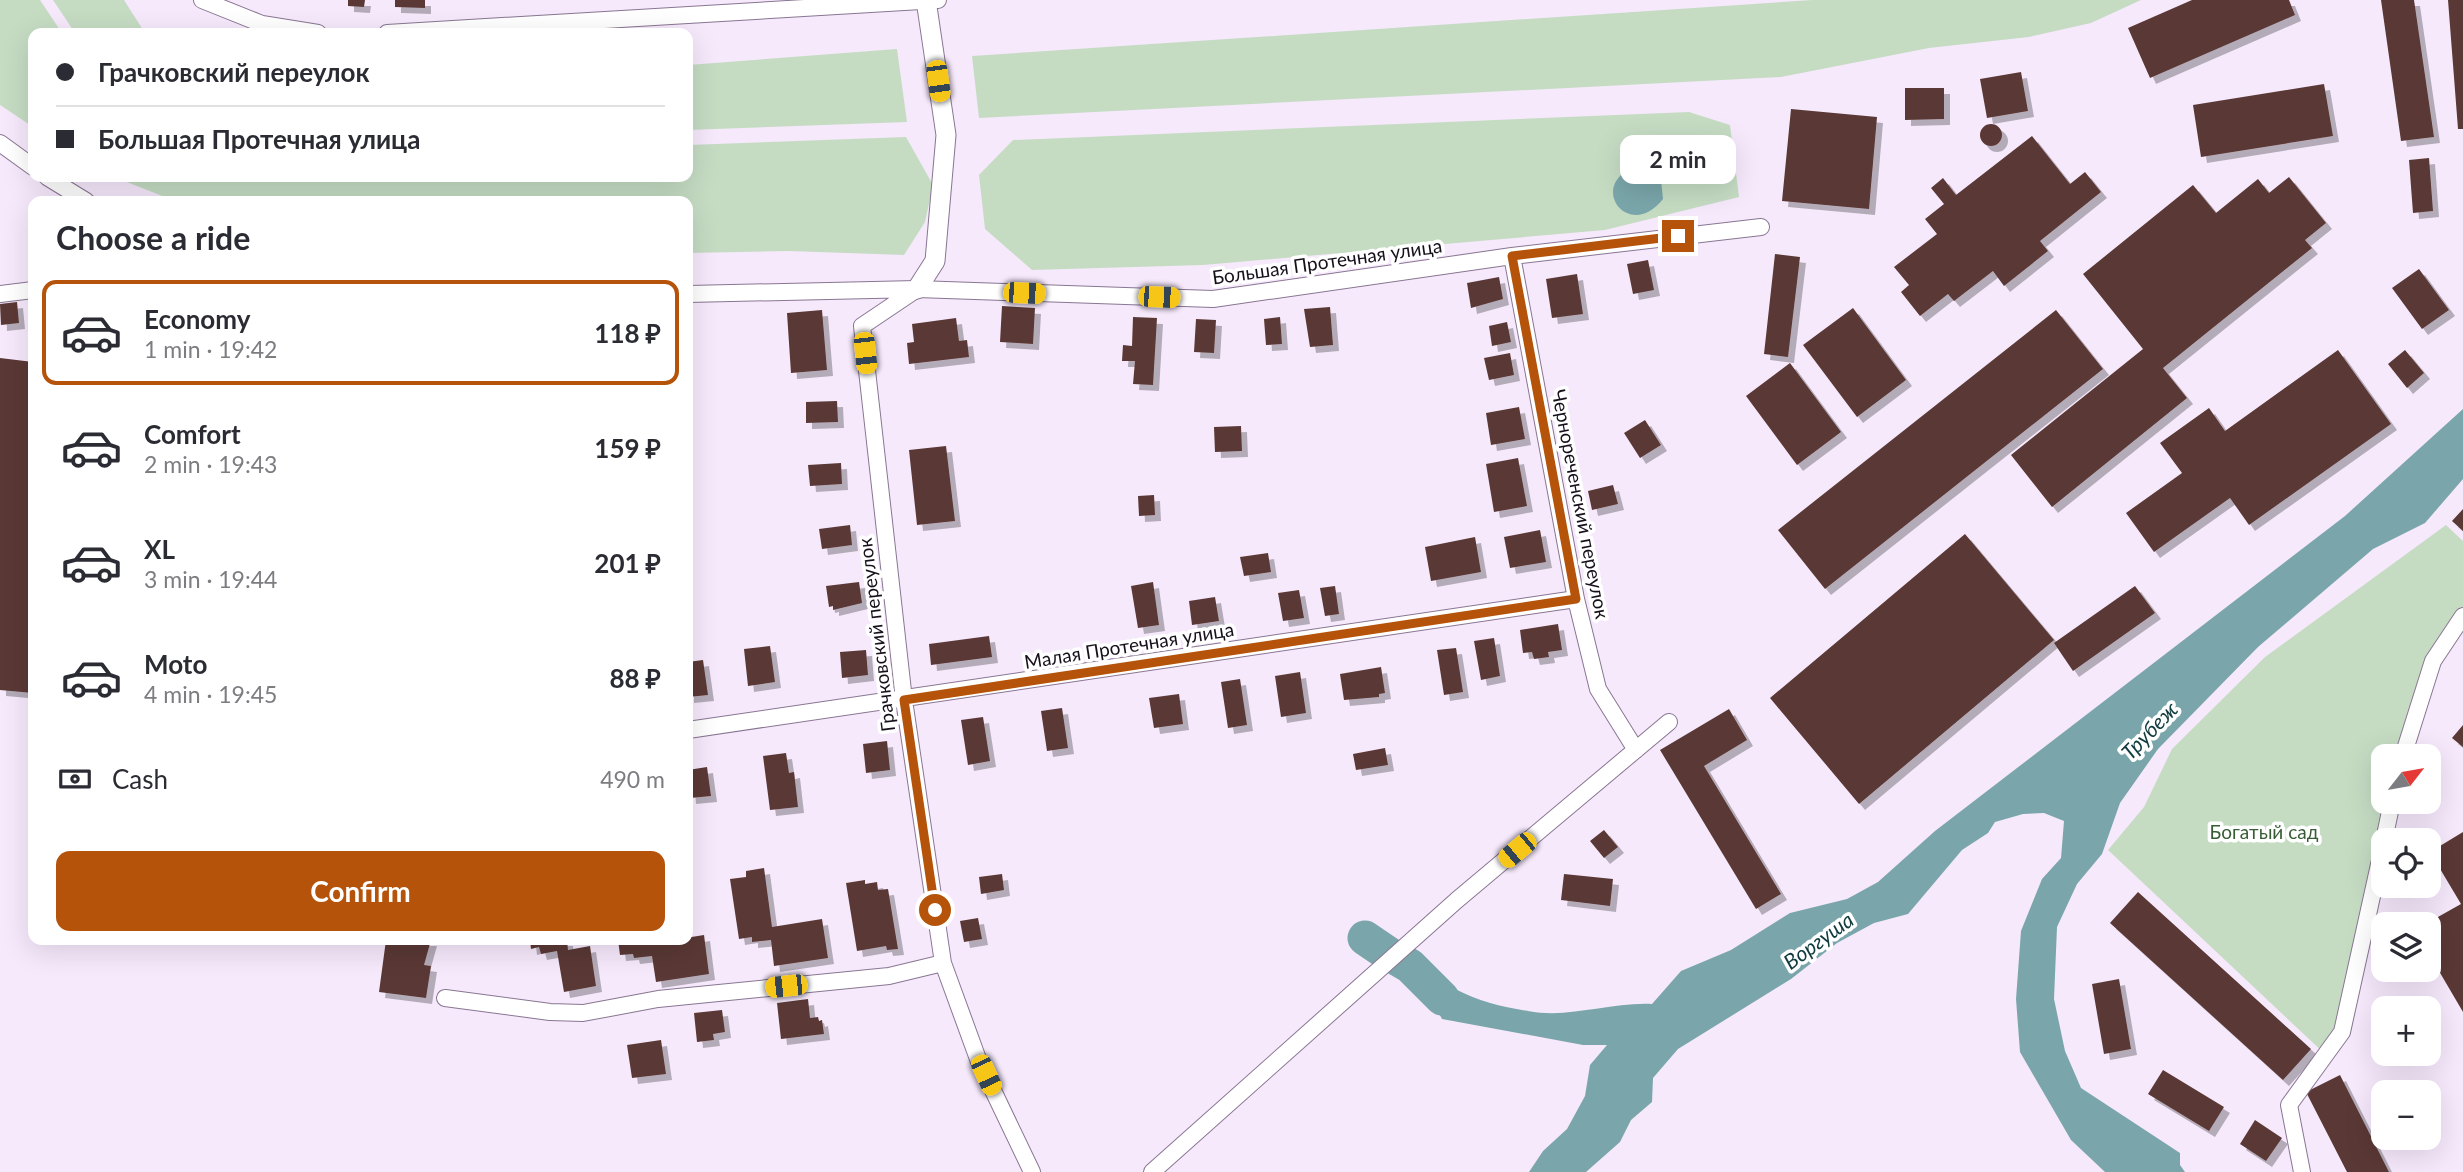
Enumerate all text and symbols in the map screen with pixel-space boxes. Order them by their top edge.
text: Грачковский переулок [98,56,370,88]
car [925,59,952,103]
text: Большая Протечная улица [98,123,420,155]
callout: 2 min [1620,134,1736,184]
text: 2 min [1649,145,1707,173]
text: Choose a ride [56,218,250,257]
route end [1662,220,1694,252]
street label: Большая Протечная улица [1211,233,1443,289]
car [1003,282,1046,304]
car [1138,286,1181,308]
icon: car [60,301,123,364]
text: Economy [144,303,250,335]
text: 118 ₽ [594,317,661,349]
car [853,331,878,375]
text: 1 min · 19:42 [144,335,277,363]
street label: Чернореченский переулок [1547,387,1615,621]
icon: car [60,416,123,479]
text: Comfort [144,418,241,450]
text: 159 ₽ [594,432,661,464]
text: 2 min · 19:43 [144,450,277,478]
icon: car [60,531,123,594]
text: XL [144,533,175,565]
street label: Грачковский переулок [853,537,899,733]
text: 201 ₽ [594,547,661,579]
text: 3 min · 19:44 [144,565,277,593]
street label: Малая Протечная улица [1023,617,1235,673]
icon: car [60,646,123,709]
text: Moto [144,648,207,680]
text: 88 ₽ [609,662,661,694]
text: 4 min · 19:45 [144,680,277,708]
water label: Трубеж [2116,696,2183,764]
north arrow [2371,744,2441,814]
map controls [2371,744,2441,1150]
icon: cash [56,760,94,798]
text: Cash [112,763,168,795]
text: 490 m [600,765,665,793]
park label: Богатый сад [2210,820,2319,843]
car [1495,828,1540,872]
button: locate [2371,828,2441,898]
button: Confirm [56,851,665,931]
route start [919,894,951,926]
water label: Воргуша [1778,906,1858,974]
button: layers [2371,912,2441,982]
car [765,973,808,999]
button: + [2371,996,2441,1066]
car [968,1052,1005,1098]
button: − [2371,1080,2441,1150]

